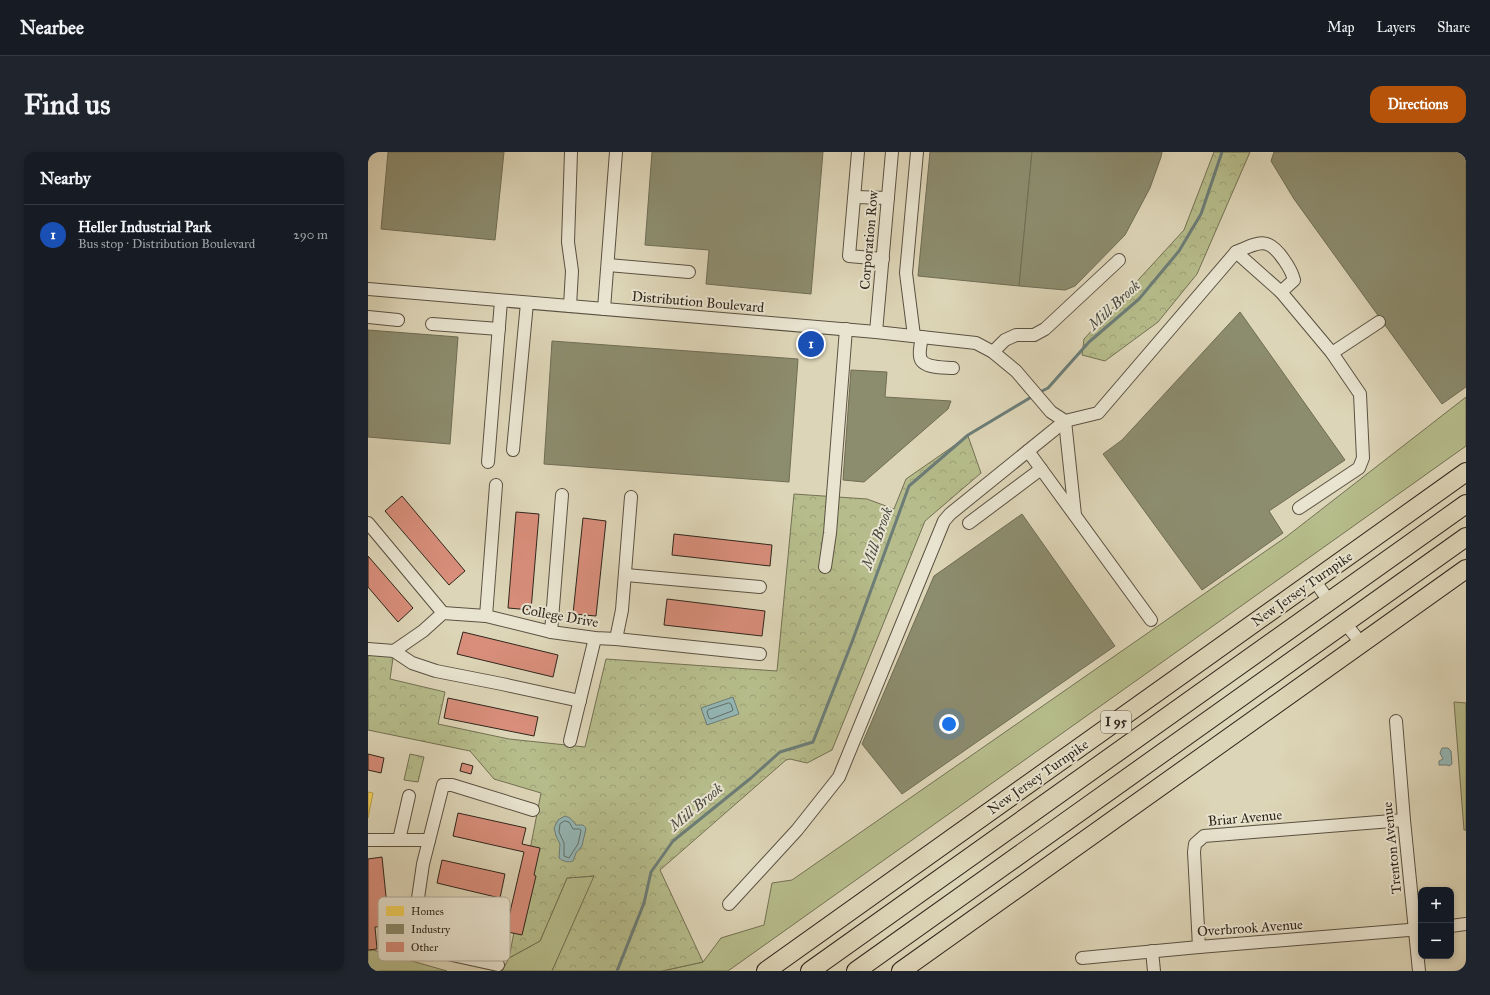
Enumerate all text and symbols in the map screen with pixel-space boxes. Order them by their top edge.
text: Nearbee [20,16,84,39]
text: Map [1327,19,1355,36]
text: Layers [1377,19,1415,36]
text: Share [1437,19,1470,36]
button: Directions [1370,86,1466,123]
text: Find us [24,87,110,122]
text: Nearby [40,168,91,189]
street label: Corporation Row [856,189,882,290]
text: Heller Industrial Park [78,218,212,236]
text: 1 [50,227,56,243]
text: 290 m [293,227,328,243]
text: Bus stop · Distribution Boulevard [78,236,255,252]
water label: Mill Brook [1083,276,1144,335]
street label: Distribution Boulevard [631,288,765,316]
pin: 1 [798,329,824,359]
water label: Mill Brook [857,504,897,573]
street label: New Jersey Turnpike [1248,548,1356,631]
street label: College Drive [520,601,600,631]
road number: I 95 [1101,711,1131,733]
your location [939,714,959,734]
street label: New Jersey Turnpike [984,736,1092,819]
water label: Mill Brook [664,779,727,836]
street label: Trenton Avenue [1379,801,1405,895]
street label: Briar Avenue [1207,806,1283,830]
map controls [1418,887,1454,959]
button: + [1418,887,1454,923]
legend [378,897,510,961]
text: Homes [411,905,444,918]
street label: Overbrook Avenue [1197,916,1304,940]
text: Industry [411,923,451,936]
button: − [1418,923,1454,959]
text: Other [411,941,439,954]

